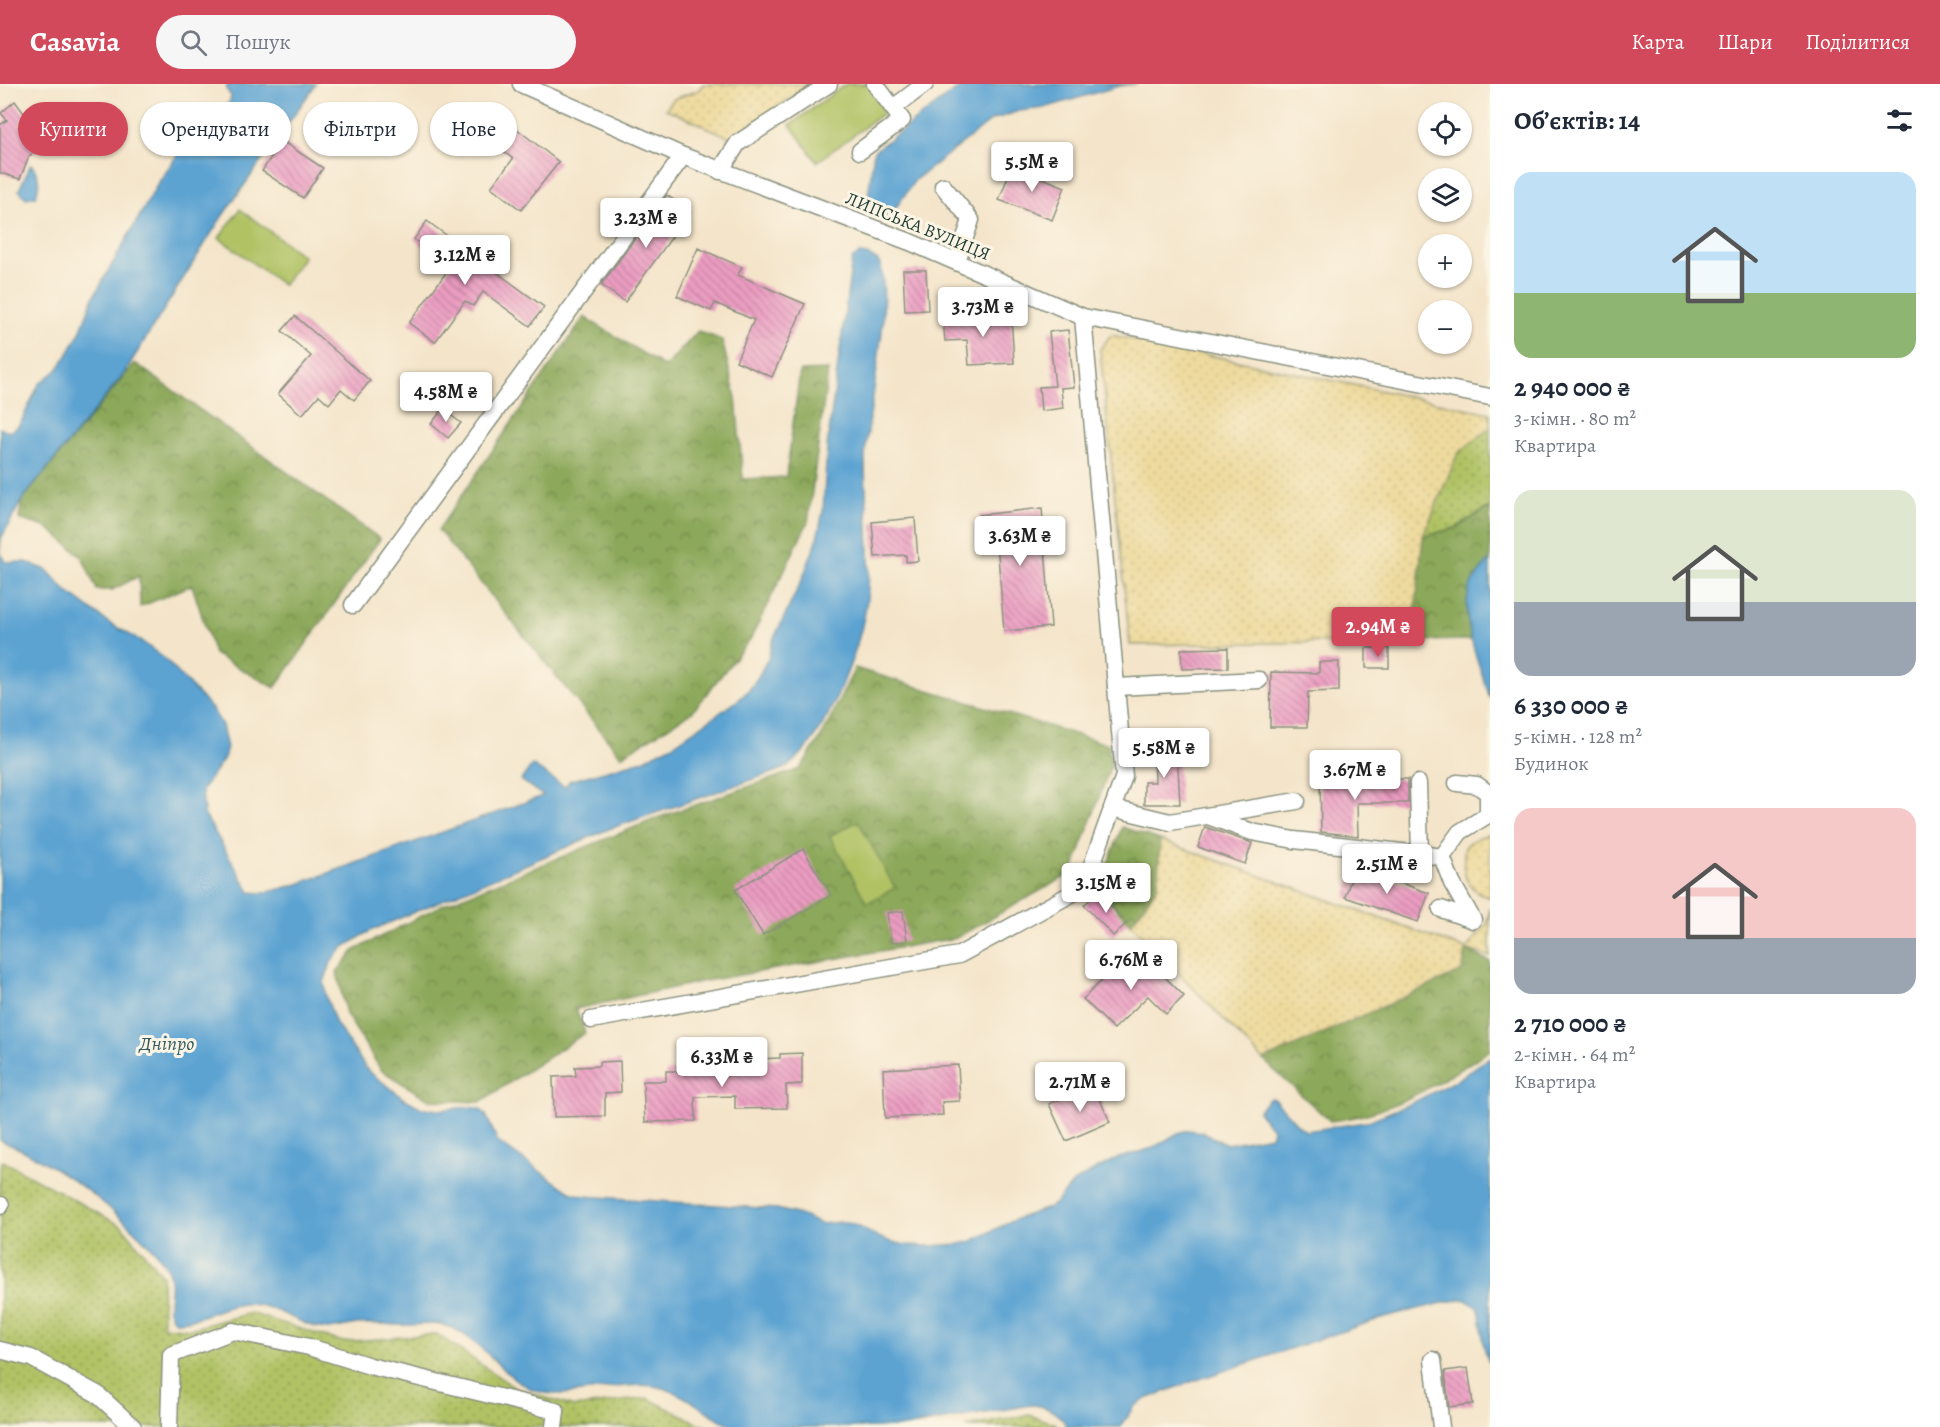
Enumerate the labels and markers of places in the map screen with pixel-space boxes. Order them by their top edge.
pin: 5.5M ₴ [983,142,1081,193]
pin: 3.23M ₴ [591,198,701,249]
pin: 3.12M ₴ [410,235,520,286]
pin: 3.73M ₴ [928,287,1038,338]
pin: 4.58M ₴ [391,372,501,423]
pin: 3.63M ₴ [965,516,1075,567]
pin: 2.94M ₴ [1323,607,1433,658]
pin: 5.58M ₴ [1109,728,1219,779]
pin: 3.67M ₴ [1300,750,1410,801]
pin: 2.51M ₴ [1332,844,1442,895]
pin: 3.15M ₴ [1051,863,1161,914]
pin: 6.76M ₴ [1076,940,1186,991]
pin: 6.33M ₴ [667,1037,777,1088]
pin: 2.71M ₴ [1025,1062,1135,1113]

